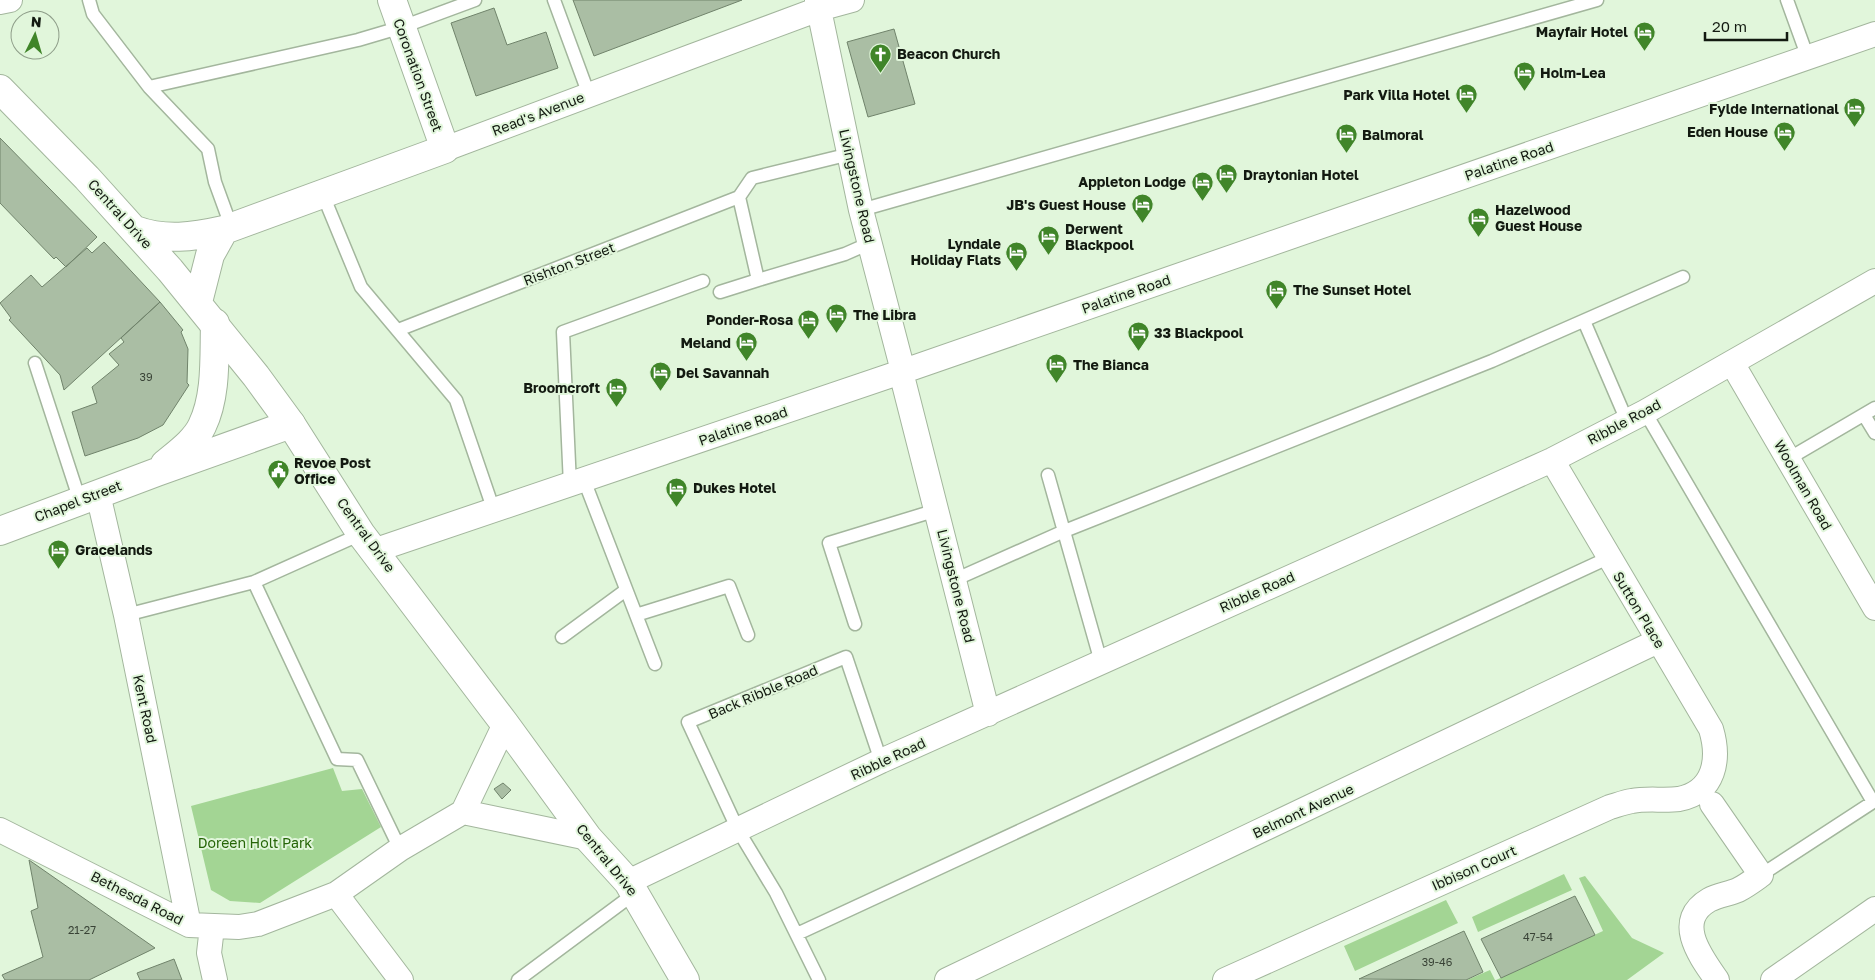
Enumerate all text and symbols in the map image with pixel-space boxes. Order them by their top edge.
north arrow [10,10,60,60]
scale bar [1705,10,1788,42]
text: N [30,13,42,30]
street label: Coronation Street [390,16,447,134]
text: 20 m [1712,17,1747,35]
hotel icon: Mayfair Hotel [1632,20,1656,51]
place label: Mayfair Hotel [1536,23,1628,40]
church icon: Beacon Church [869,42,893,73]
place label: Beacon Church [897,45,1000,62]
hotel icon: Holm-Lea [1512,61,1536,92]
place label: Holm-Lea [1540,64,1606,81]
hotel icon: Park Villa Hotel [1454,83,1478,114]
place label: Park Villa Hotel [1343,86,1450,103]
street label: Read's Avenue [489,88,586,139]
hotel icon: Fylde International [1843,97,1867,128]
place label: Fylde International [1709,100,1839,117]
hotel icon: Eden House [1772,120,1796,151]
hotel icon: Balmoral [1334,123,1358,154]
place label: Eden House [1687,123,1768,140]
place label: Balmoral [1362,126,1424,143]
street label: Livingstone Road [836,127,879,245]
street label: Palatine Road [1462,137,1556,184]
hotel icon: Draytonian Hotel [1215,163,1239,194]
place label: Draytonian Hotel [1243,166,1359,183]
hotel icon: Appleton Lodge [1190,170,1214,201]
place label: Appleton Lodge [1078,173,1186,190]
street label: Central Drive [85,175,156,252]
hotel icon: JB's Guest House [1130,193,1154,224]
place label: JB's Guest House [1006,196,1126,213]
place label: Hazelwood Guest House [1495,201,1582,234]
hotel icon: Hazelwood Guest House [1467,206,1491,237]
place label: Derwent Blackpool [1065,220,1134,253]
hotel icon: Derwent Blackpool [1037,225,1061,256]
place label: Lyndale Holiday Flats [910,235,1001,268]
street label: Rishton Street [521,238,617,289]
hotel icon: Lyndale Holiday Flats [1005,240,1029,271]
street label: Palatine Road [1079,270,1173,317]
hotel icon: The Sunset Hotel [1265,278,1289,309]
place label: The Sunset Hotel [1293,281,1411,298]
hotel icon: The Libra [825,303,849,334]
place label: The Libra [853,306,916,323]
hotel icon: Ponder-Rosa [797,308,821,339]
place label: Ponder-Rosa [706,311,793,328]
hotel icon: 33 Blackpool [1126,321,1150,352]
place label: 33 Blackpool [1154,324,1244,341]
hotel icon: Meland [735,331,759,362]
place label: Meland [680,334,731,351]
hotel icon: The Bianca [1045,353,1069,384]
place label: The Bianca [1073,356,1149,373]
hotel icon: Del Savannah [648,361,672,392]
place label: Del Savannah [676,364,769,381]
house number: 39 [139,370,153,383]
hotel icon: Broomcroft [604,376,628,407]
place label: Broomcroft [523,379,600,396]
street label: Ribble Road [1584,395,1663,448]
street label: Palatine Road [696,402,790,449]
street label: Woolman Road [1771,437,1836,533]
place label: Revoe Post Office [294,454,371,487]
public building icon: Revoe Post Office [266,459,290,490]
street label: Chapel Street [32,476,124,525]
hotel icon: Dukes Hotel [665,476,689,507]
place label: Dukes Hotel [693,479,777,496]
street label: Central Drive [334,494,399,575]
street label: Livingstone Road [934,527,979,644]
hotel icon: Gracelands [47,538,71,569]
place label: Gracelands [75,541,153,558]
street label: Ribble Road [1216,567,1297,616]
street label: Sutton Place [1610,568,1669,651]
street label: Back Ribble Road [706,661,820,722]
street label: Kent Road [130,673,161,745]
street label: Ribble Road [848,734,928,783]
street label: Belmont Avenue [1249,780,1356,841]
street label: Central Drive [573,820,642,899]
park label: Doreen Holt Park [198,834,312,851]
street label: Ibbison Court [1429,841,1519,894]
street label: Bethesda Road [88,867,186,928]
house number: 21-27 [68,923,96,936]
house number: 47-54 [1523,930,1553,943]
house number: 39-46 [1422,955,1453,968]

